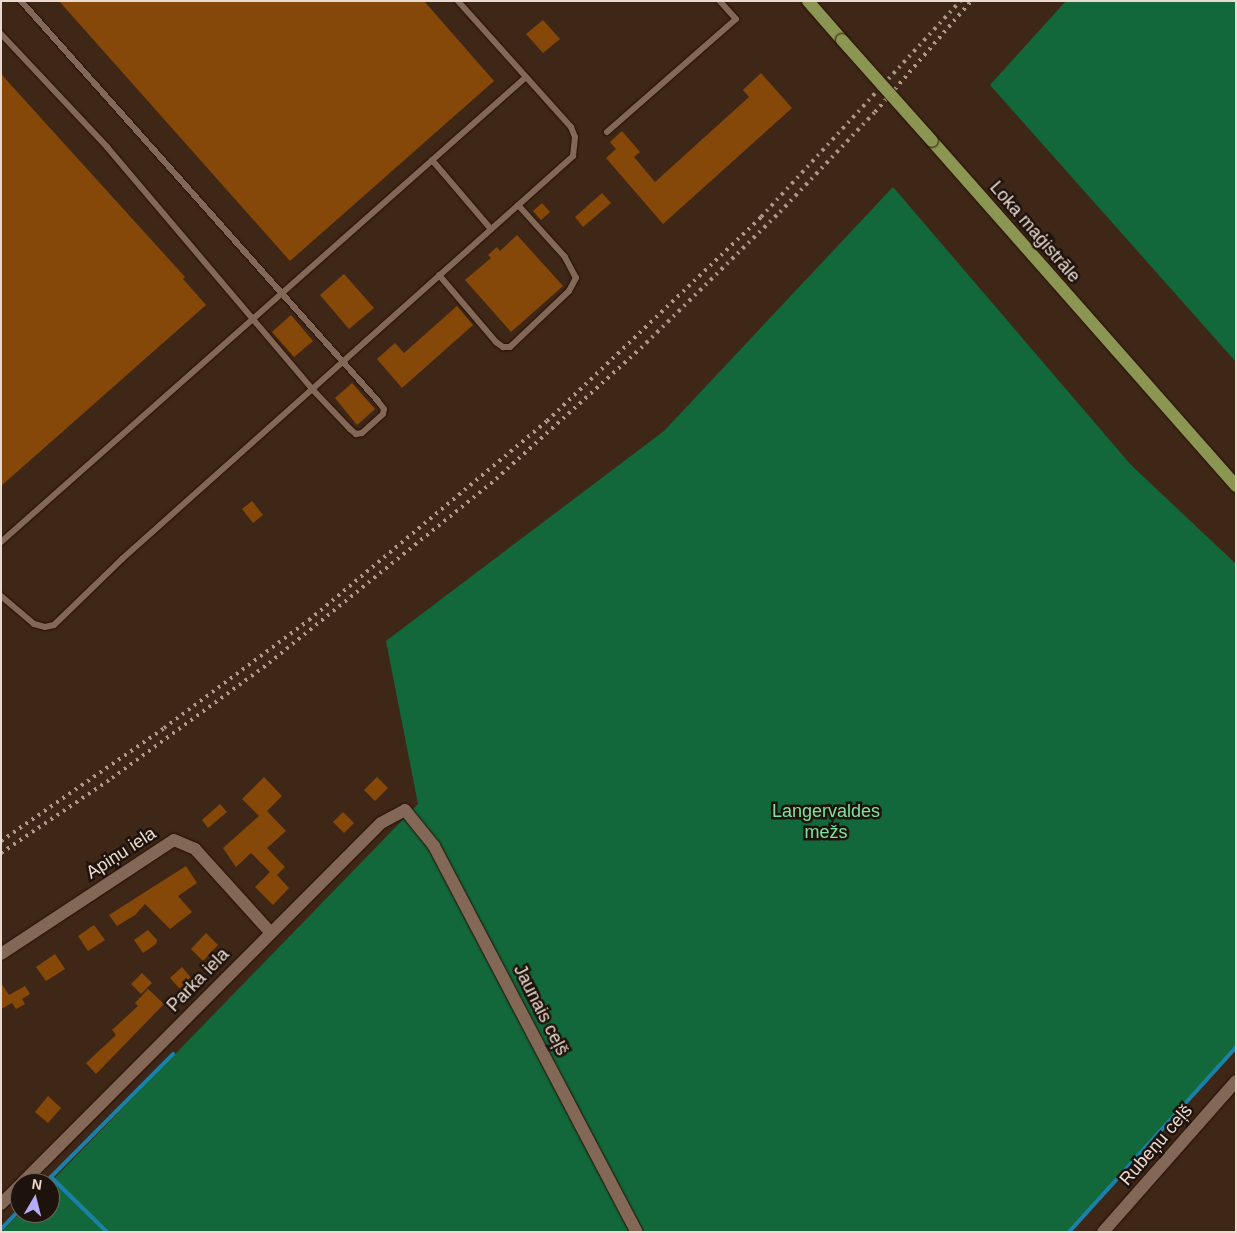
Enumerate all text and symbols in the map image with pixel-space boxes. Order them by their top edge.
street label: Loka maģistrāle [985,177,1085,287]
park label: Langervaldes mežs [772,801,880,844]
street label: Apiņu iela [82,822,160,884]
street label: Parka iela [162,944,234,1016]
street label: Jaunais ceļš [509,961,573,1059]
street label: Rubeņu ceļš [1115,1100,1197,1190]
north arrow [10,1173,60,1223]
text: N [31,1176,43,1193]

